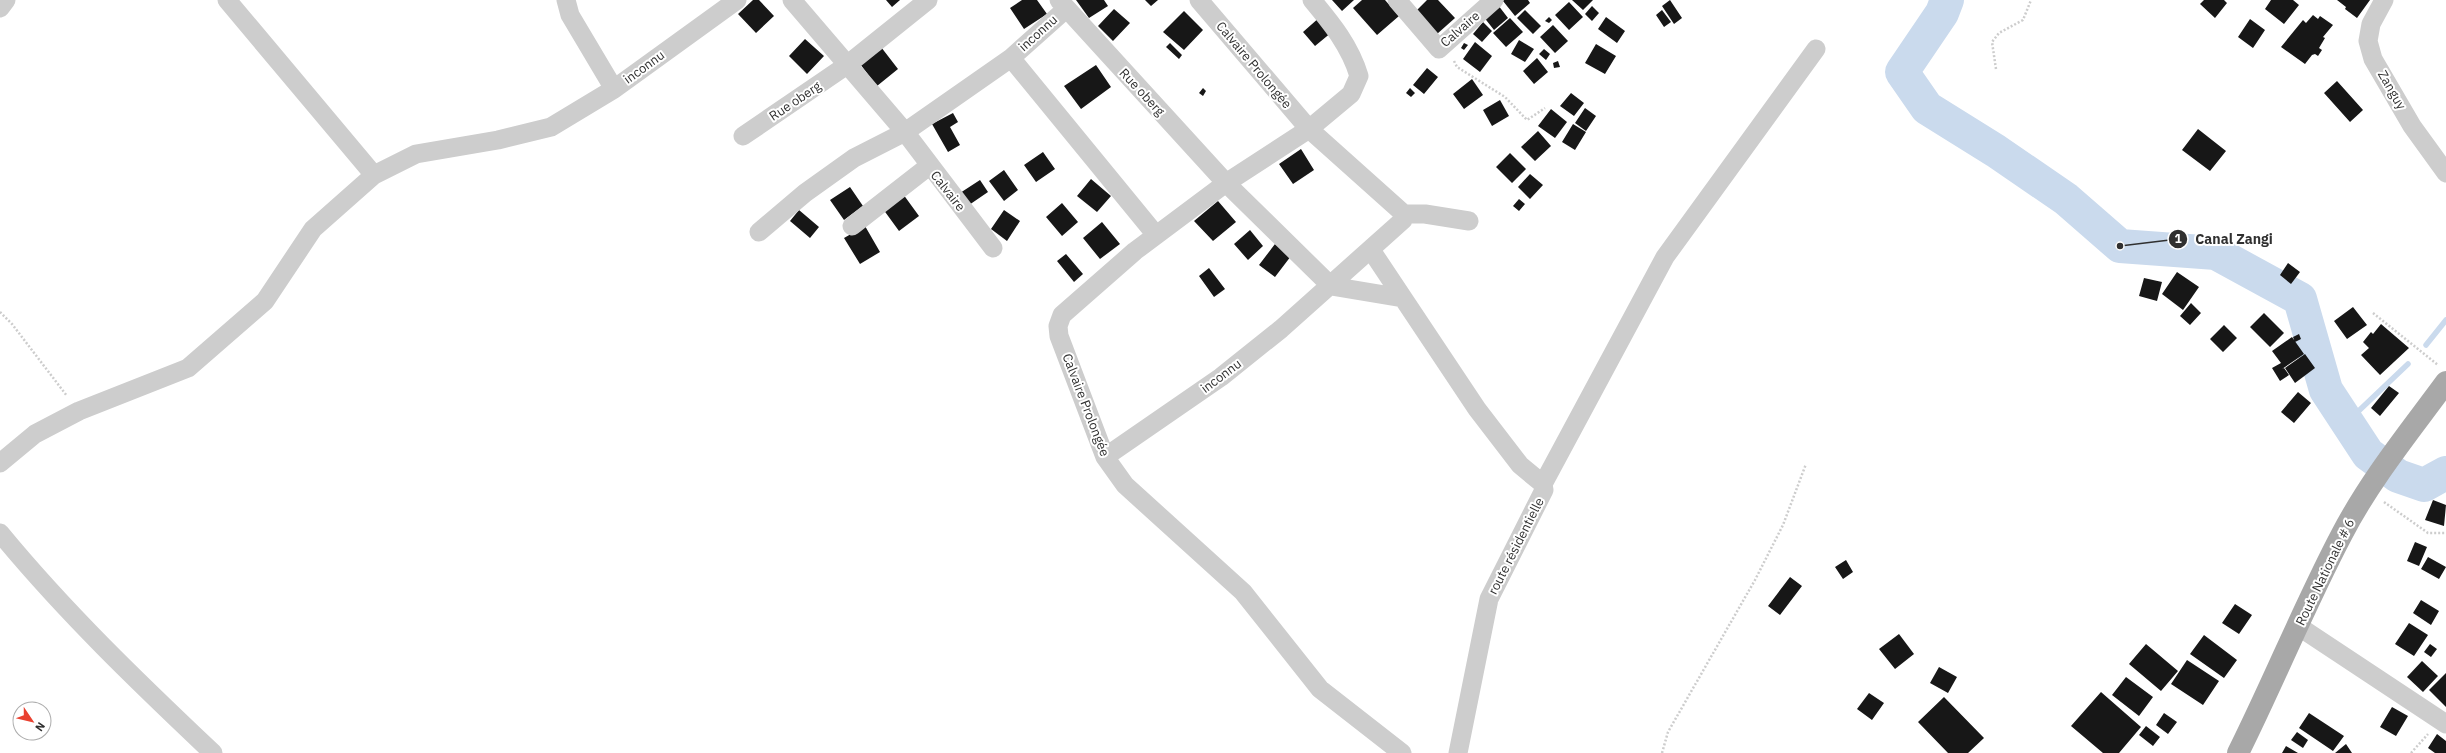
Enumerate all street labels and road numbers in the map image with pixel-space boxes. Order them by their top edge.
street label: Calvaire [1437,7,1483,51]
street label: inconnu [1015,11,1061,55]
street label: Calvaire Prolongée [1213,18,1295,112]
street label: inconnu [620,46,668,88]
street label: Rue oberg [1116,65,1168,120]
street label: Zanguy [2374,67,2410,113]
street label: Rue oberg [766,77,824,125]
street label: Calvaire [927,167,969,215]
street label: Calvaire Prolongée [1059,351,1113,459]
street label: inconnu [1197,355,1245,397]
street label: route résidentielle [1484,495,1548,597]
street label: Route Nationale # 6 [2292,516,2358,628]

